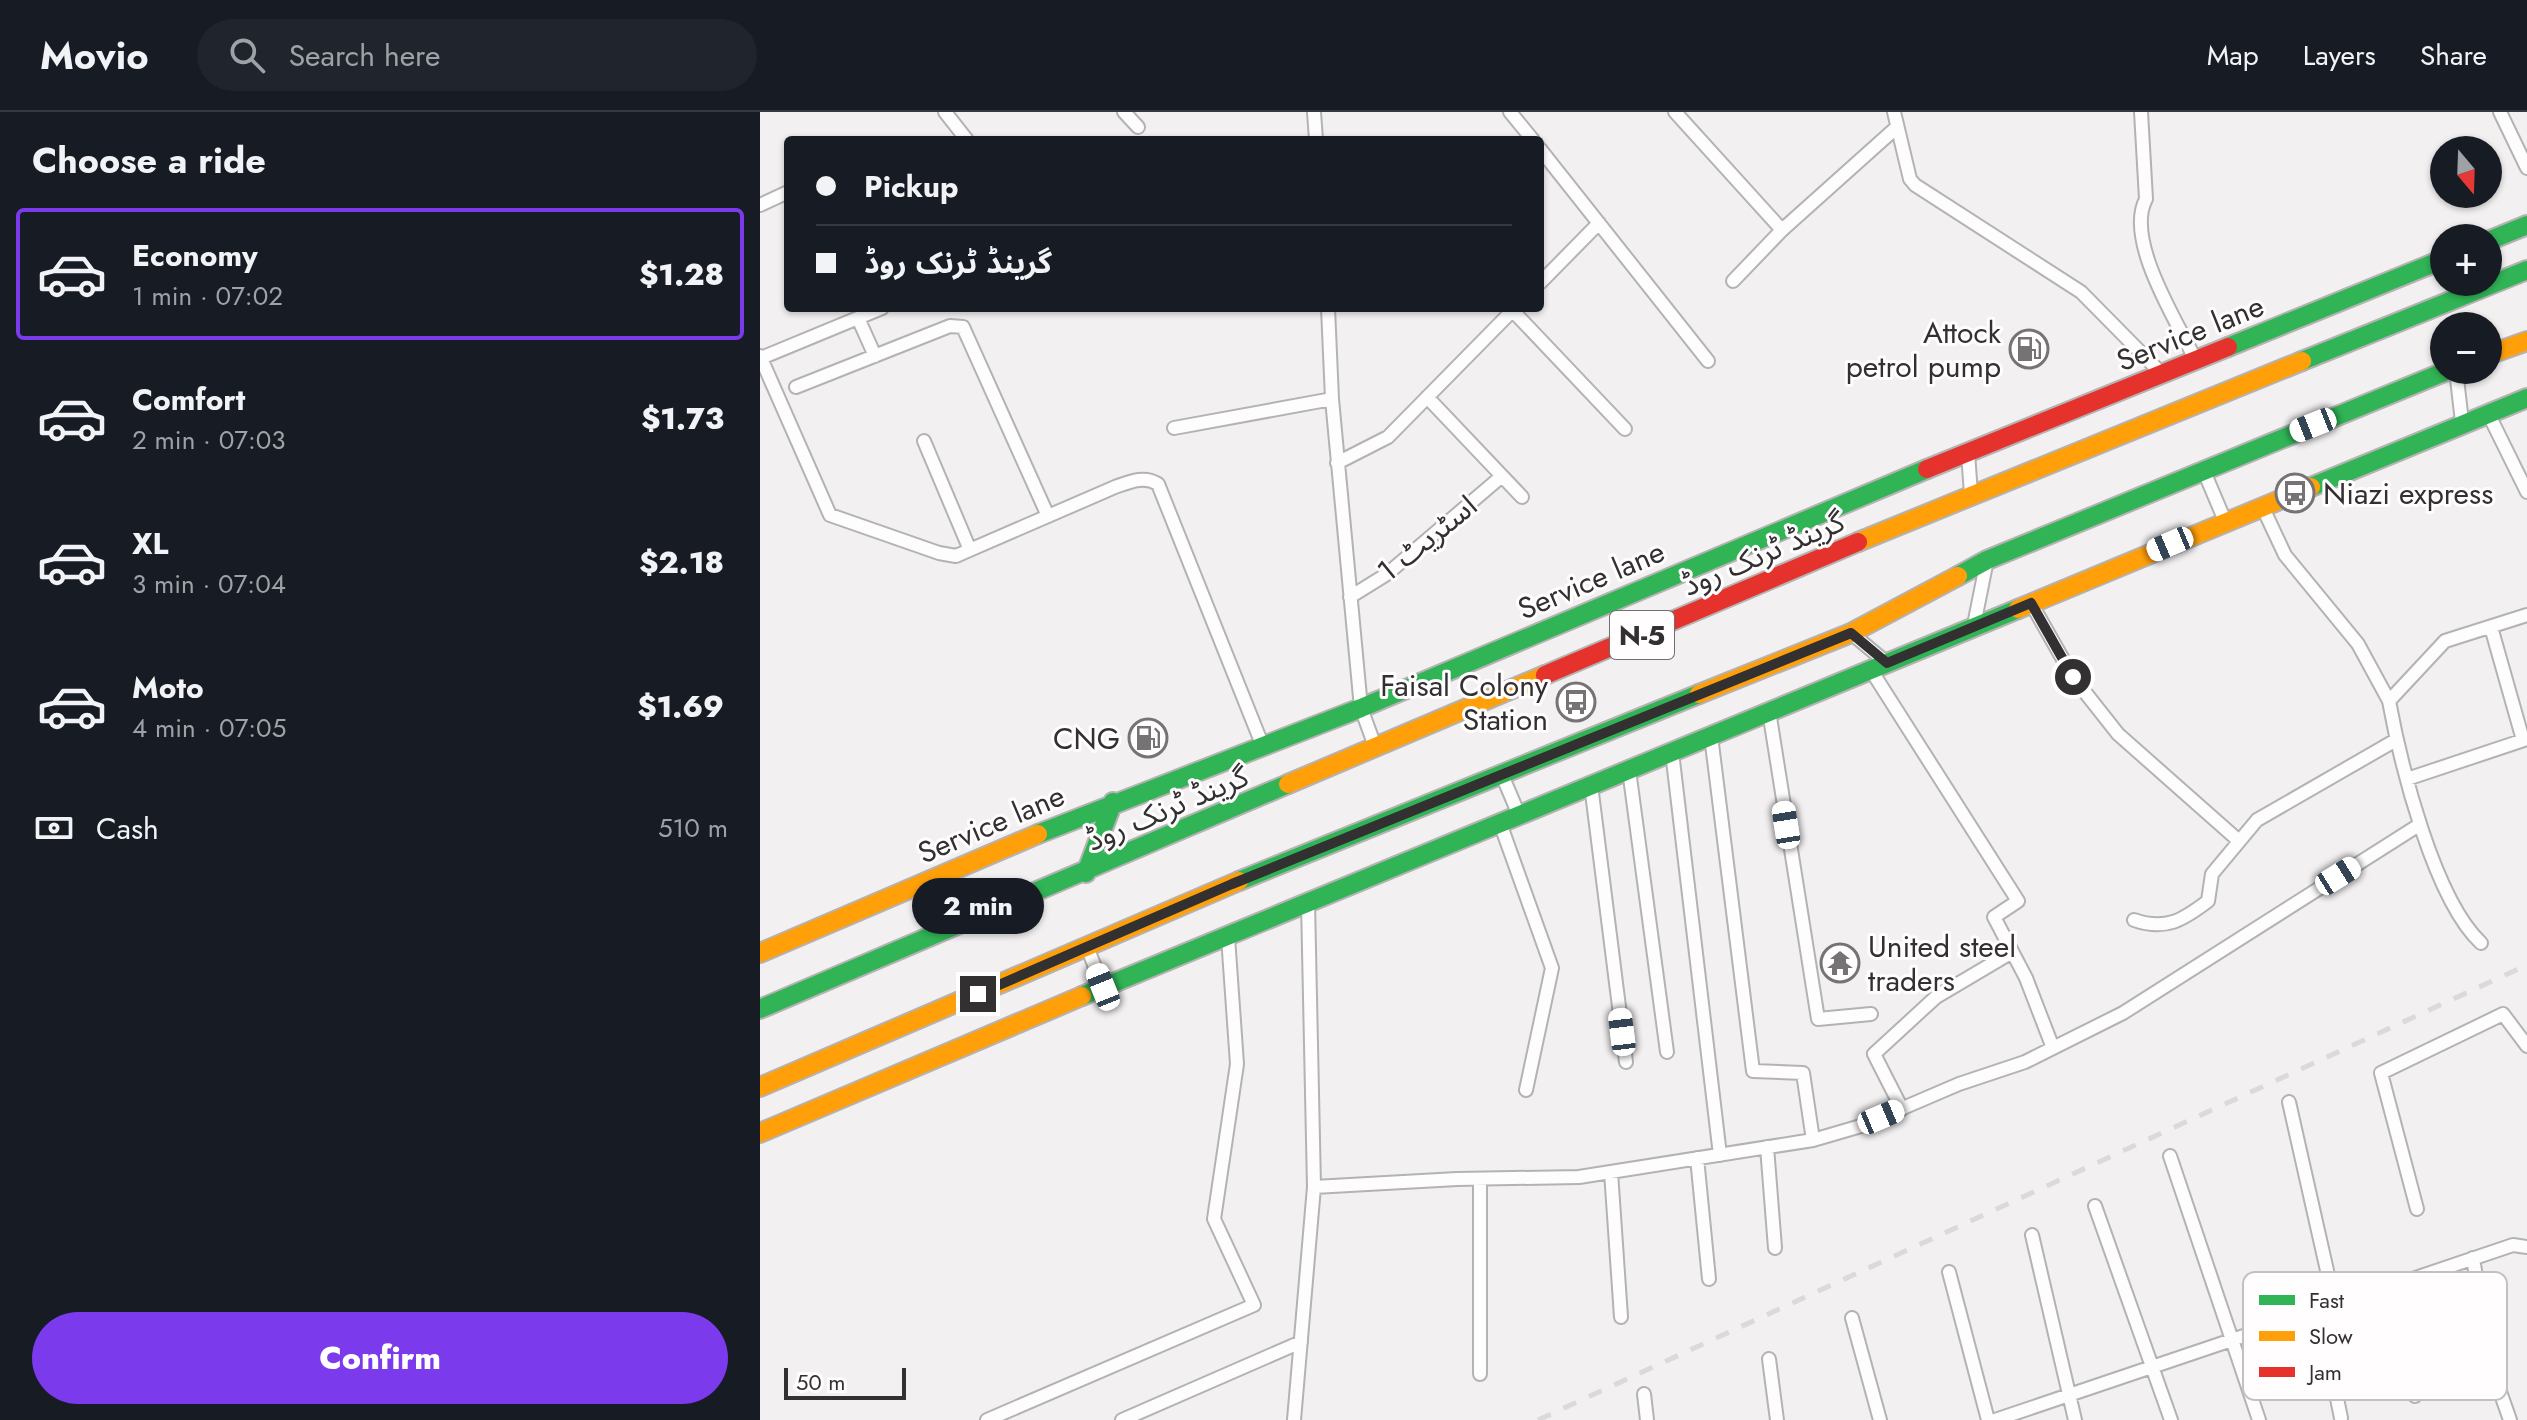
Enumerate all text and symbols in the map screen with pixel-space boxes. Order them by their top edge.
search box [197,19,757,91]
text: Movio [40,28,149,83]
icon: search [225,33,269,77]
text: Search here [289,34,440,77]
text: Map [2207,35,2259,76]
text: Layers [2303,35,2376,76]
text: Share [2420,35,2487,76]
text: Choose a ride [32,134,266,186]
north arrow [2430,136,2502,208]
map controls [2430,136,2502,384]
text: Pickup [864,165,959,208]
button: + [2430,224,2502,296]
text: Economy [132,234,258,277]
icon: car [36,238,108,310]
text: گرینڈ ٹرنک روڈ [864,241,1052,284]
text: $1.28 [639,253,724,296]
text: 1 min · 07:02 [132,277,283,315]
street label: Service lane [2110,284,2270,382]
place label: Attock petrol pump [1846,311,2002,388]
button: − [2430,312,2502,384]
fuel station icon: Attock petrol pump [2008,328,2050,370]
text: Comfort [132,378,245,421]
icon: car [36,382,108,454]
text: $1.73 [641,397,724,440]
car [2286,405,2340,445]
text: 2 min · 07:03 [132,421,286,459]
bus stop icon: Niazi express [2274,472,2316,514]
place label: Niazi express [2323,472,2493,515]
street label: اسٹریٹ 1 [1368,484,1486,592]
street label: گرینڈ ٹرنک روڈ [1675,499,1851,607]
text: XL [132,522,168,565]
car [2143,524,2197,564]
icon: car [36,526,108,598]
street label: Service lane [1511,530,1671,630]
text: $2.18 [639,541,724,584]
text: 3 min · 07:04 [132,565,286,603]
road number: N-5 [1610,611,1674,659]
route start [2055,659,2091,695]
place label: Faisal Colony Station [1380,664,1549,741]
text: Moto [132,666,204,709]
icon: car [36,670,108,742]
bus stop icon: Faisal Colony Station [1555,681,1597,723]
text: $1.69 [637,685,724,728]
text: 4 min · 07:05 [132,709,286,747]
place label: CNG [1053,717,1120,760]
fuel station icon: CNG [1127,717,1169,759]
street label: گرینڈ ٹرنک روڈ [1079,754,1255,862]
street label: Service lane [911,774,1071,874]
car [1770,799,1802,851]
icon: cash [32,806,76,850]
text: Cash [96,807,159,850]
text: 510 m [658,809,728,847]
car [2311,853,2365,899]
callout: 2 min [912,878,1044,934]
text: 2 min [943,887,1013,925]
place label: United steel traders [1868,925,2016,1002]
temple icon: United steel traders [1819,942,1861,984]
car [1083,960,1123,1014]
route end [960,976,996,1012]
car [1607,1007,1637,1057]
car [1854,1097,1908,1137]
legend [2243,1272,2507,1400]
text: Fast [2309,1284,2345,1316]
button: Confirm [32,1312,728,1404]
text: Slow [2309,1320,2353,1352]
text: Jam [2306,1356,2342,1388]
scale bar [784,1364,906,1400]
text: 50 m [796,1366,845,1398]

